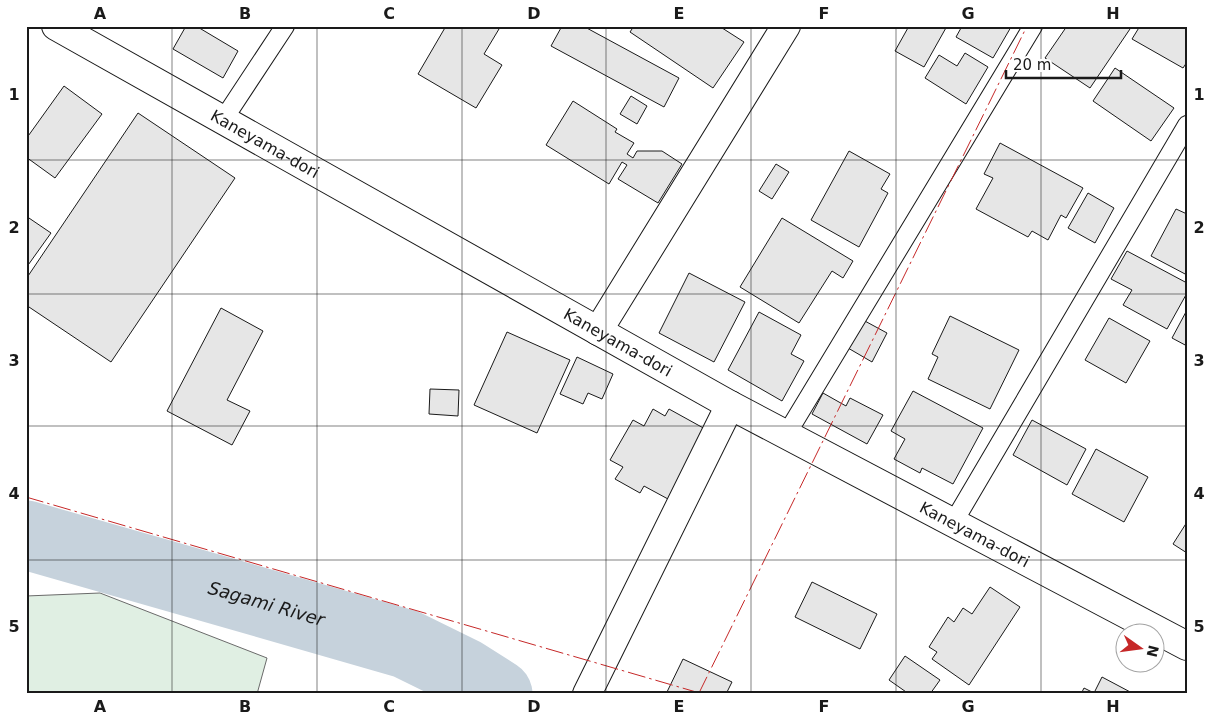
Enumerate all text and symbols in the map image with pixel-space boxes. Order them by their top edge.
text: A [94,4,107,23]
text: B [239,4,251,23]
text: C [383,4,395,23]
text: D [527,4,541,23]
text: E [674,4,684,23]
text: F [819,4,829,23]
text: G [961,4,975,23]
text: H [1106,4,1120,23]
scale bar [1006,48,1120,80]
text: 20 m [1013,56,1051,74]
text: 1 [8,85,20,104]
text: 1 [1193,85,1205,104]
street label: Kaneyama-dori [207,106,323,182]
text: 2 [8,218,20,237]
text: 2 [1193,218,1205,237]
street label: Kaneyama-dori [560,305,676,381]
text: 3 [8,351,20,370]
text: 3 [1193,351,1205,370]
text: 4 [8,484,20,503]
text: 4 [1193,484,1205,503]
street label: Kaneyama-dori [916,498,1033,571]
water label: Sagami River [206,577,329,631]
text: 5 [8,617,20,636]
text: 5 [1193,617,1205,636]
north arrow [1116,622,1166,672]
text: N [1143,644,1162,659]
text: A [94,697,107,716]
text: B [239,697,251,716]
text: C [383,697,395,716]
text: D [527,697,541,716]
text: E [674,697,684,716]
text: F [819,697,829,716]
text: G [961,697,975,716]
text: H [1106,697,1120,716]

